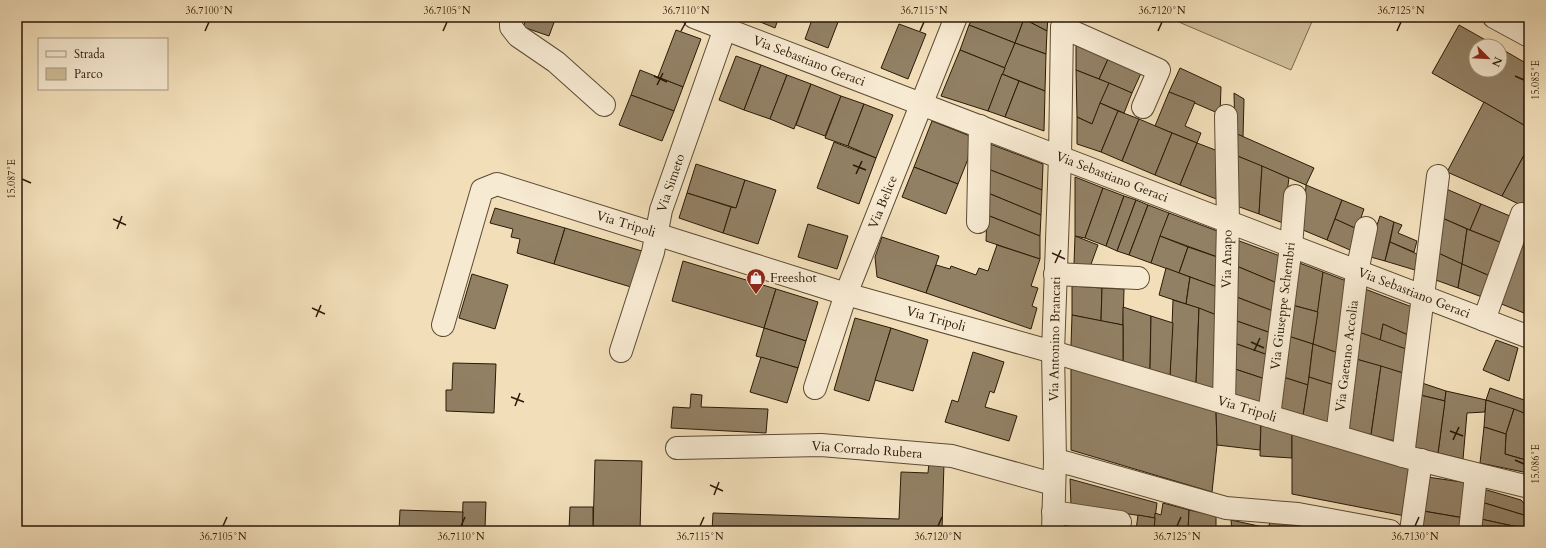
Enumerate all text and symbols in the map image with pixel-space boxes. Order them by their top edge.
text: 36.7100°N [186,4,233,18]
text: 36.7105°N [424,4,471,18]
text: 36.7110°N [663,4,710,18]
text: 36.7115°N [901,4,948,18]
text: 36.7120°N [1139,4,1186,18]
text: 36.7125°N [1378,4,1425,18]
street label: Via Sebastiano Geraci [750,31,868,91]
legend [38,38,168,90]
north arrow [1468,38,1508,78]
text: Strada [74,46,106,62]
text: N [1488,54,1505,70]
text: 15.085°E [1529,60,1543,100]
text: Parco [74,66,103,82]
street label: Via Sebastiano Geraci [1053,147,1171,207]
street label: Via Simeto [653,151,689,215]
text: 15.087°E [5,159,19,199]
street label: Via Belice [864,173,902,231]
street label: Via Tripoli [594,206,658,242]
street label: Via Anapo [1217,230,1237,288]
street label: Via Giuseppe Schembri [1266,241,1300,371]
street label: Via Sebastiano Geraci [1355,263,1473,323]
shop icon: Freeshot [745,267,767,295]
place label: Freeshot [770,269,817,287]
street label: Via Antonino Brancati [1045,276,1065,402]
street label: Via Gaetano Accolia [1331,299,1363,413]
street label: Via Tripoli [904,302,968,336]
street label: Via Tripoli [1215,391,1279,427]
street label: Via Corrado Rubera [811,437,923,463]
text: 15.086°E [1529,444,1543,484]
text: 36.7105°N [200,530,247,544]
text: 36.7110°N [438,530,485,544]
text: 36.7115°N [677,530,724,544]
text: 36.7120°N [915,530,962,544]
text: 36.7125°N [1154,530,1201,544]
text: 36.7130°N [1392,530,1439,544]

